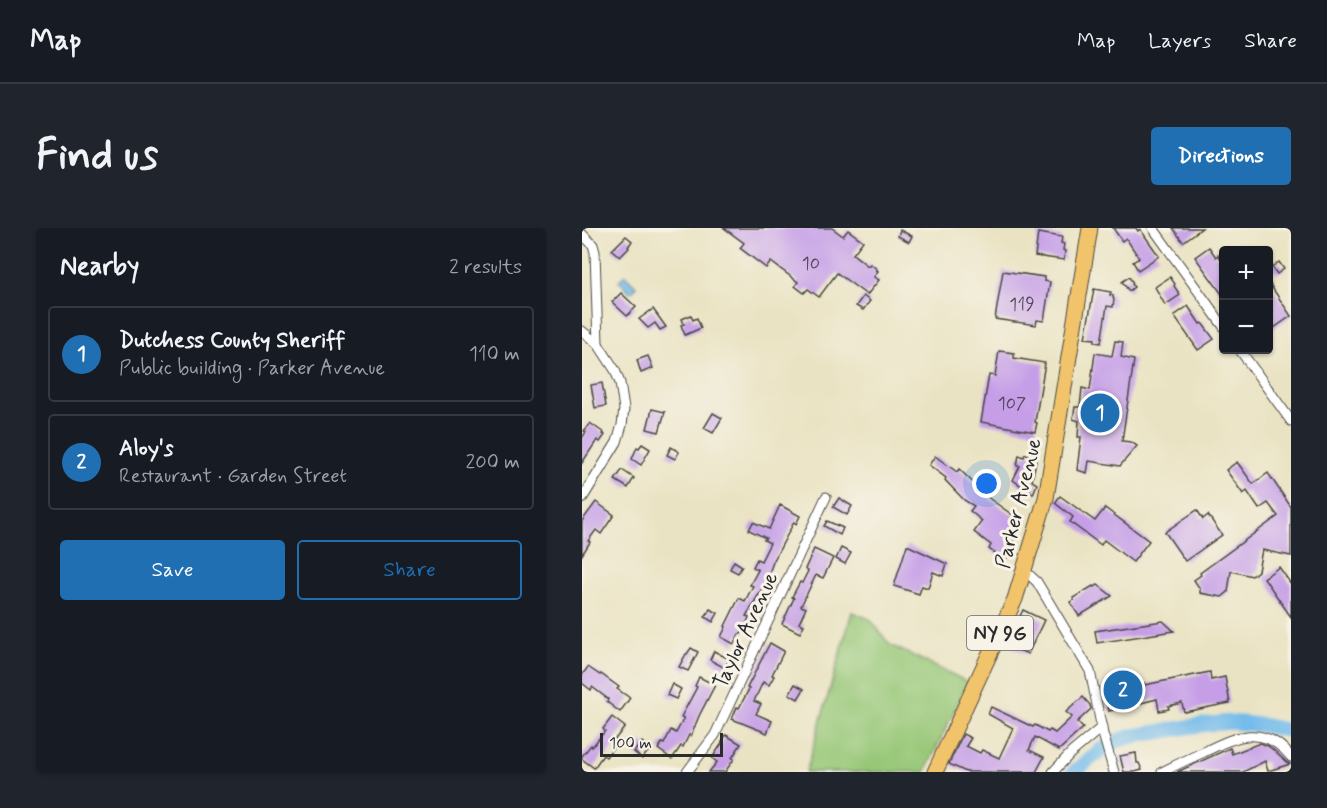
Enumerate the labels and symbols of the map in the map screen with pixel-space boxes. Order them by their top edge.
house number: 10 [802,252,820,276]
house number: 119 [1009,293,1035,317]
pin: 1 [1080,390,1120,435]
house number: 107 [998,392,1026,416]
street label: Parker Avenue [989,435,1049,571]
your location [972,469,1001,498]
street label: Taylor Avenue [707,567,785,693]
road number: NY 9G [967,616,1033,650]
pin: 2 [1104,668,1142,712]
scale bar [600,730,723,758]

